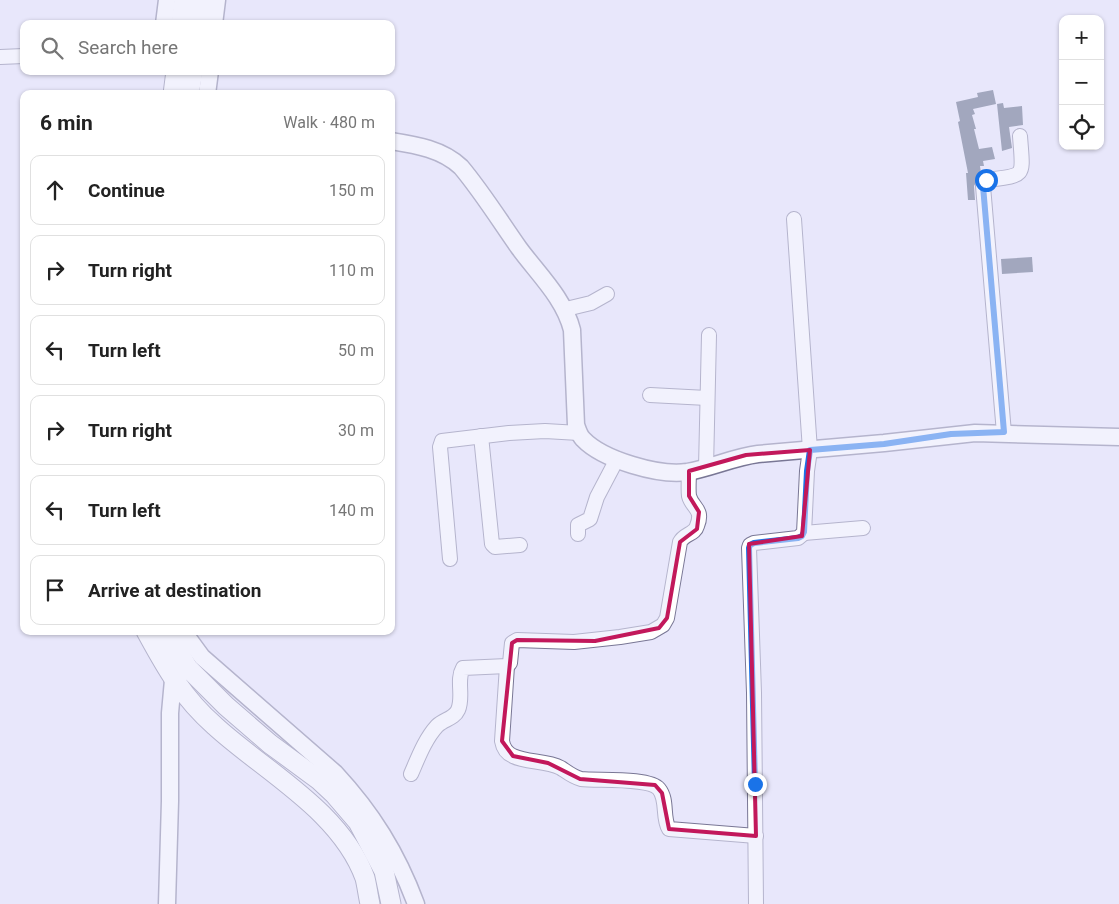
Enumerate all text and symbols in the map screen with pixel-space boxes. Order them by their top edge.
map controls [1059,15,1104,150]
button: + [1059,15,1104,60]
search box [20,20,395,75]
icon: search [38,34,66,62]
text: Search here [78,36,178,59]
button: − [1059,60,1104,105]
button: locate [1059,105,1104,150]
text: 6 min [40,111,93,135]
text: Walk · 480 m [283,113,375,132]
route start [975,169,998,192]
icon: ahead [41,176,69,204]
text: Continue [88,179,165,202]
text: 150 m [329,181,374,200]
icon: right [41,256,69,284]
text: Turn right [88,259,172,282]
text: 110 m [329,261,374,280]
icon: left [41,336,69,364]
text: Turn left [88,339,161,362]
text: 50 m [338,341,374,360]
icon: right [41,416,69,444]
text: Turn right [88,419,172,442]
text: 30 m [338,421,374,440]
icon: left [41,496,69,524]
text: Turn left [88,499,161,522]
text: 140 m [329,501,374,520]
icon: arrive [41,576,69,604]
text: Arrive at destination [88,579,261,602]
route end [744,773,767,796]

